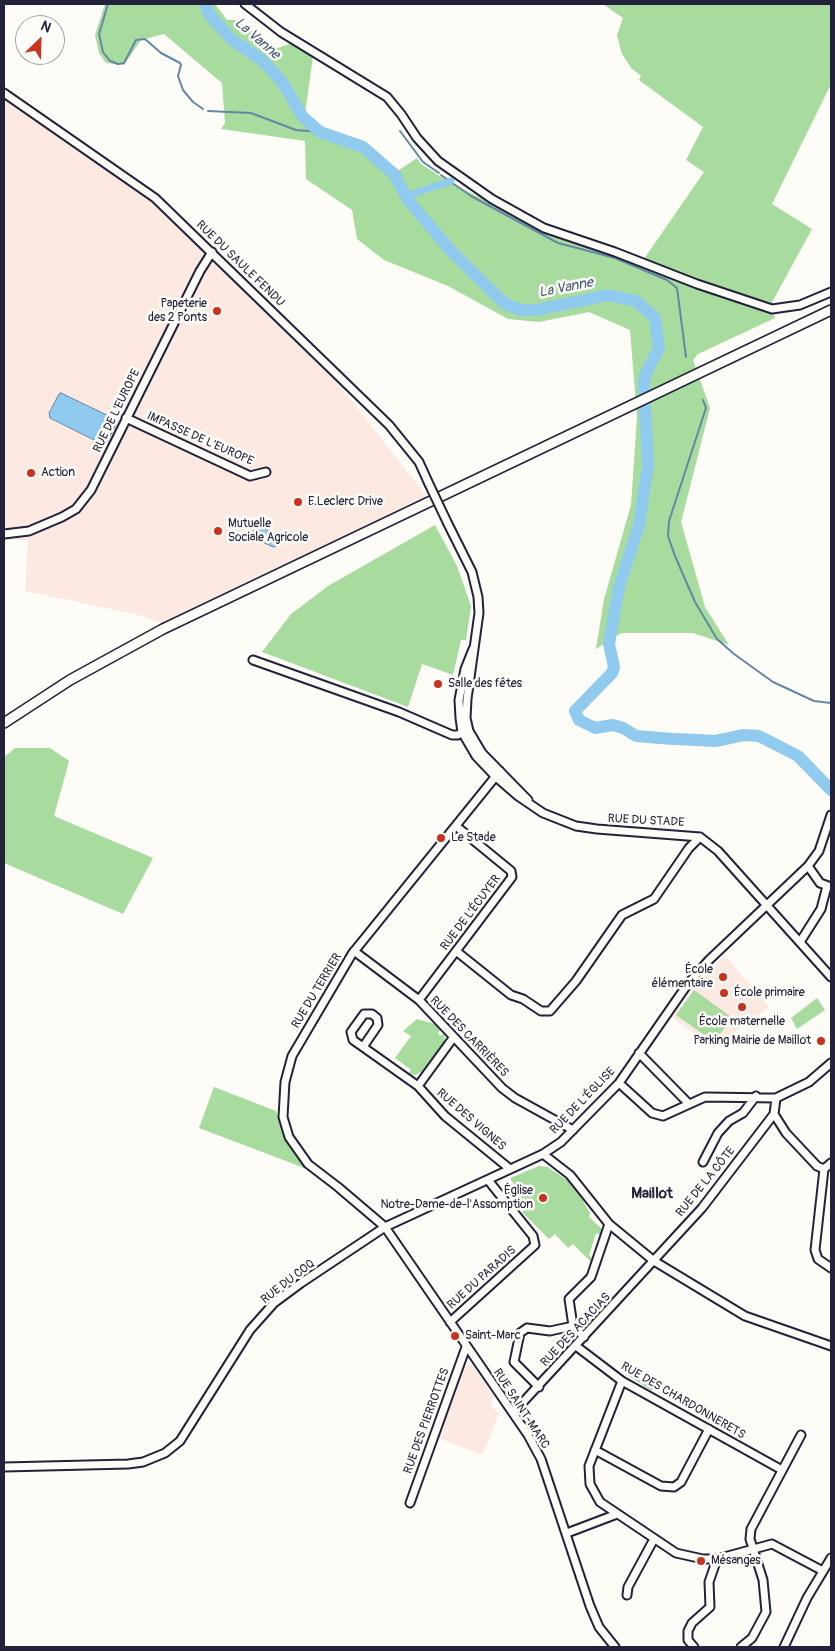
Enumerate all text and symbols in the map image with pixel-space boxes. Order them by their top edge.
north arrow [15,15,65,65]
water label: La Vanne [231,15,283,63]
text: N [38,17,54,36]
street label: RUE DU SAULE FENDU [193,218,287,310]
water label: La Vanne [538,275,594,301]
place label: Papeterie des 2 Ponts [148,297,207,325]
marker: Papeterie des 2 Ponts [211,305,223,317]
street label: RUE DE L'EUROPE [91,367,143,455]
street label: IMPASSE DE L'EUROPE [145,409,255,469]
place label: Action [41,466,75,480]
marker: Action [25,467,37,479]
place label: E.Leclerc Drive [308,495,383,509]
marker: E.Leclerc Drive [292,496,304,508]
place label: Mutuelle Sociale Agricole [228,517,308,545]
marker: Mutuelle Sociale Agricole [212,525,224,537]
place label: Salle des fêtes [448,677,522,691]
marker: Salle des fêtes [432,678,444,690]
street label: RUE DU STADE [607,812,685,830]
place label: Le Stade [451,831,496,845]
marker: Le Stade [435,832,447,844]
street label: RUE DE L’ÉCUYER [438,872,504,954]
street label: RUE DU TERRIER [289,951,345,1031]
place label: École élémentaire [652,963,713,991]
marker: École élémentaire [717,971,729,983]
place label: École primaire [734,986,805,1000]
marker: École primaire [718,987,730,999]
street label: RUE DES CARRIÈRES [427,994,511,1080]
marker: École maternelle [736,1001,748,1013]
place label: École maternelle [699,1015,785,1029]
place label: Parking Mairie de Maillot [693,1034,811,1048]
marker: Parking Mairie de Maillot [815,1035,827,1047]
street label: RUE DE L'ÉGLISE [547,1065,619,1137]
street label: RUE DES VIGNES [433,1086,509,1154]
street label: RUE DE LA CÔTE [673,1144,739,1220]
place label: Église Notre-Dame-de-l'Assomption [380,1184,533,1212]
district label: Maillot [631,1185,673,1203]
marker: Église Notre-Dame-de-l'Assomption [537,1192,549,1204]
street label: RUE DU PARADIS [445,1243,519,1313]
street label: RUE DU COQ [258,1257,318,1307]
street label: RUE DES ACACIAS [538,1290,614,1370]
place label: Saint-Marc [465,1329,521,1343]
marker: Saint-Marc [449,1330,461,1342]
street label: RUE DES CHARDONNERETS [618,1359,748,1443]
street label: RUE DES PIERROTTES [401,1366,453,1476]
street label: RUE SAINT-MARC [490,1366,552,1452]
place label: Mésanges [711,1554,761,1568]
marker: Mésanges [695,1555,707,1567]

